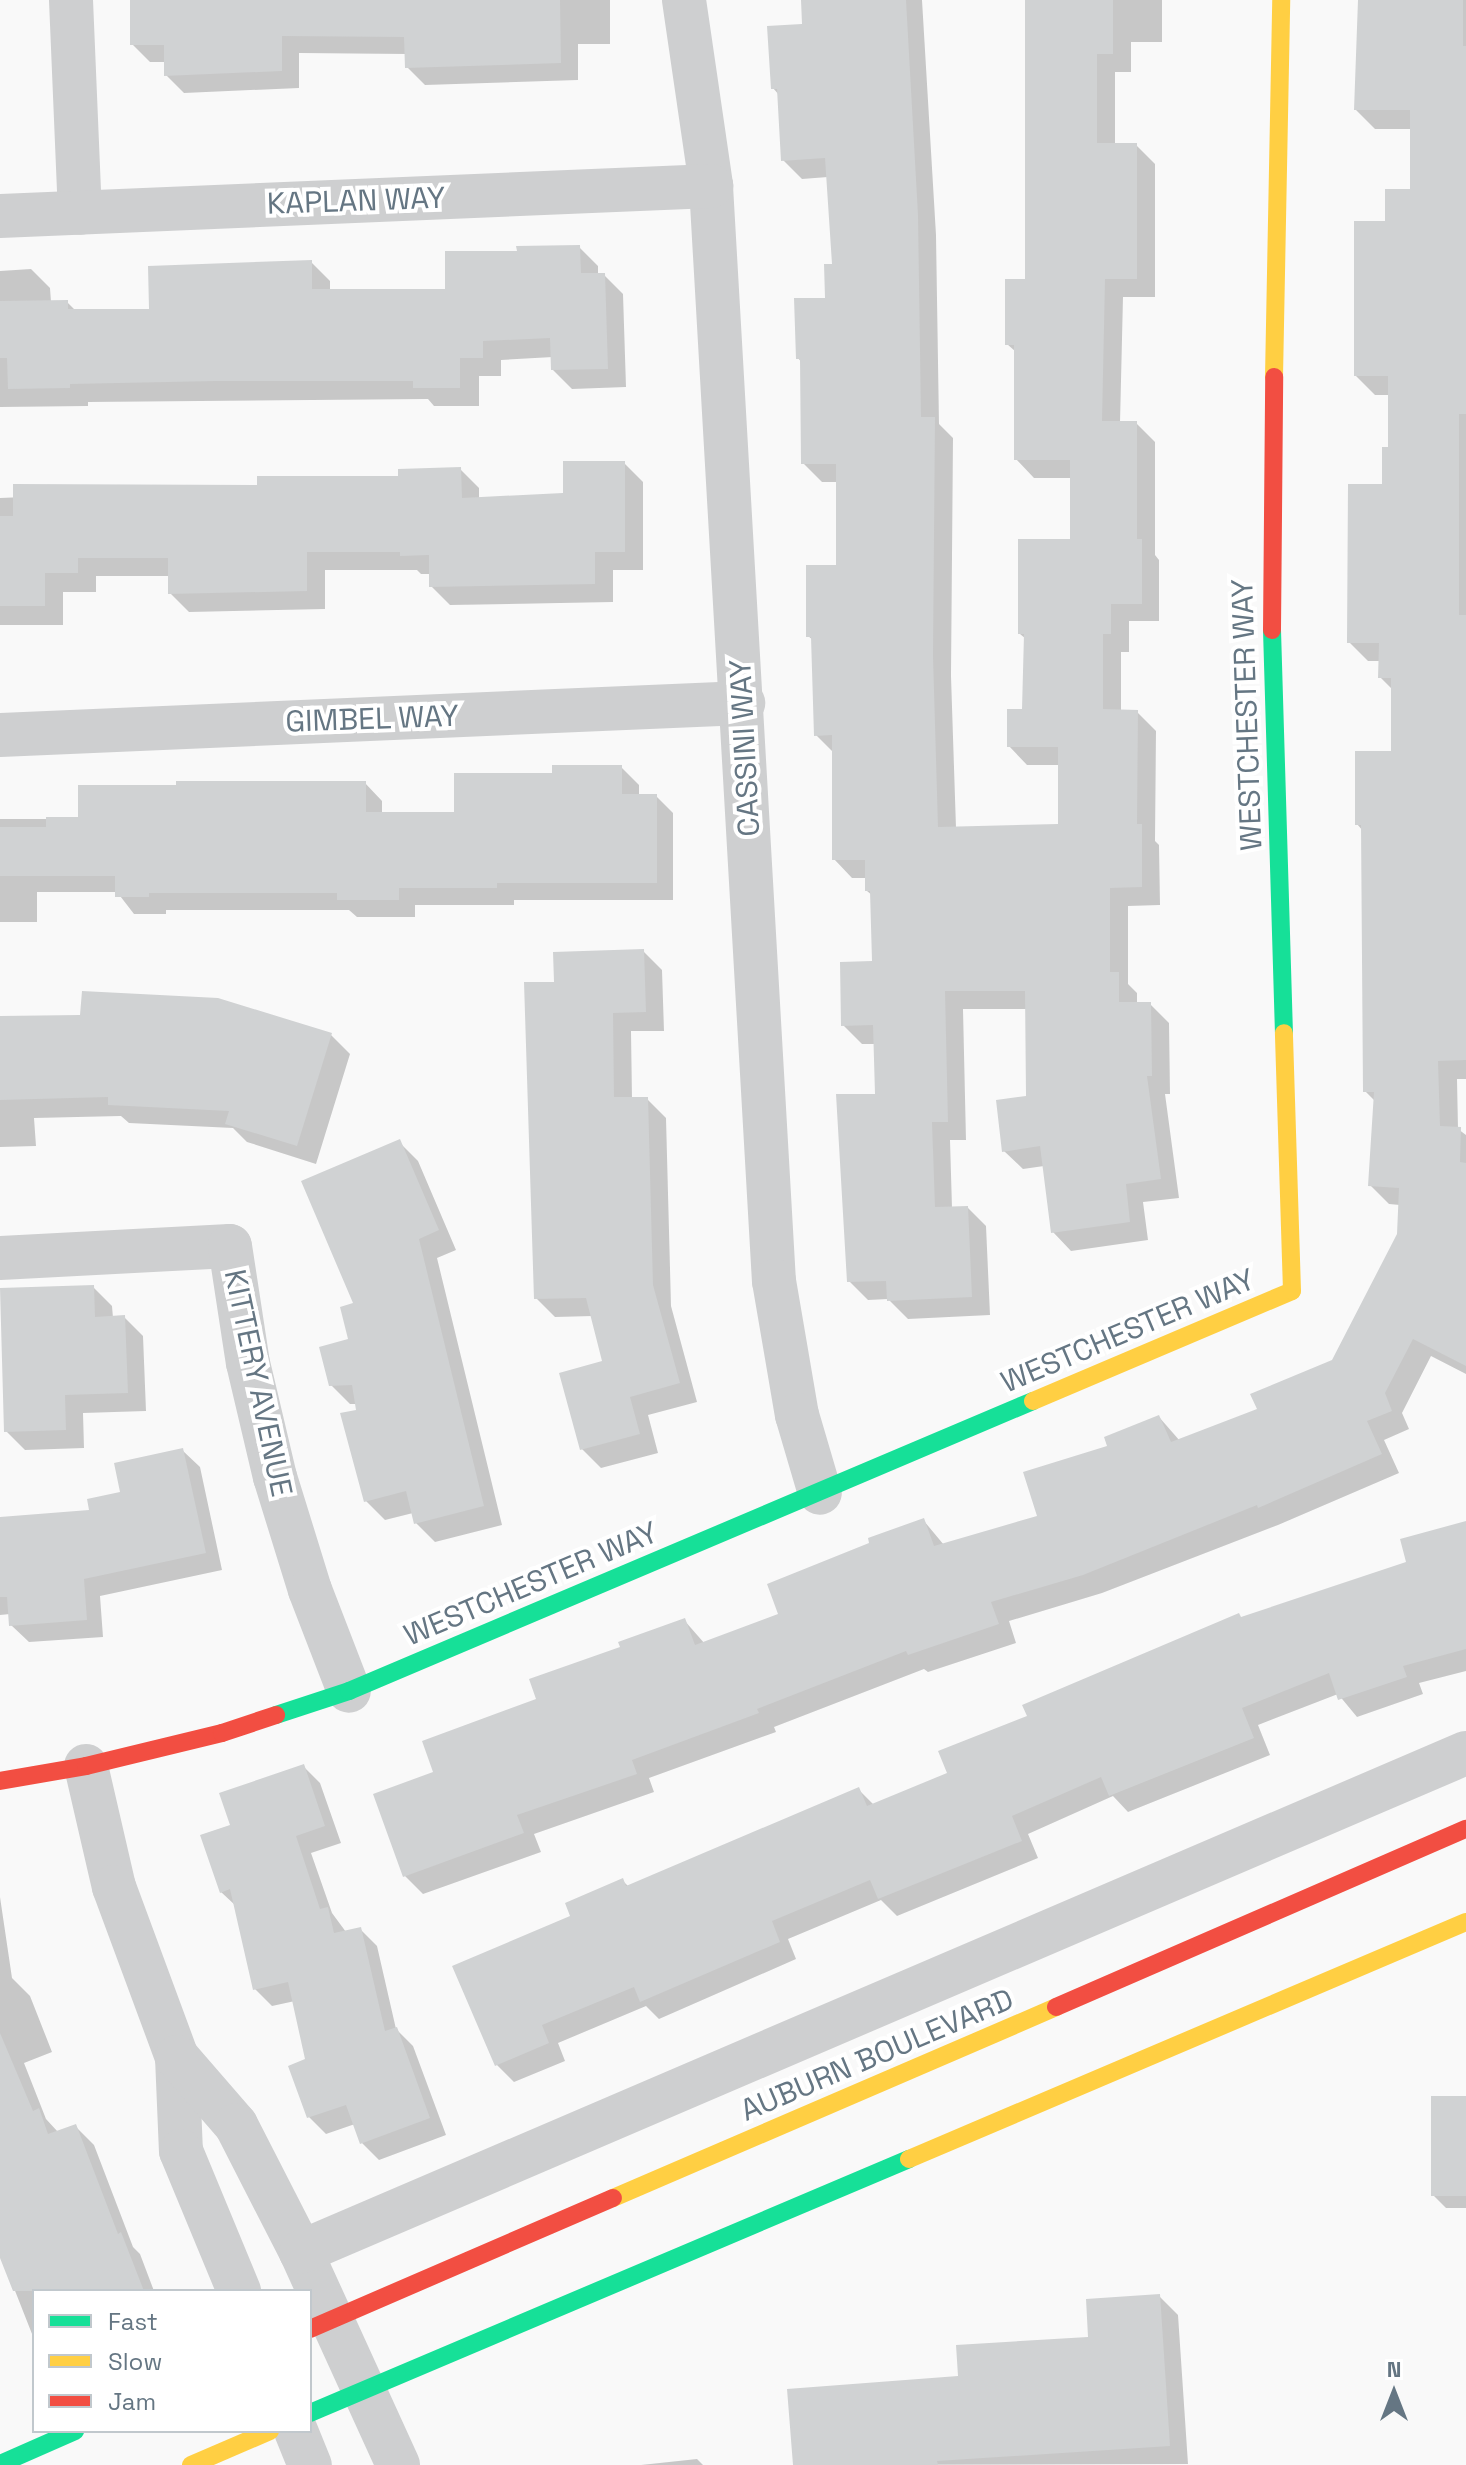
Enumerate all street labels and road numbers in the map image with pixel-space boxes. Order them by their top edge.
street label: KAPLAN WAY [266,180,446,222]
street label: WESTCHESTER WAY [1224,578,1270,852]
street label: CASSINI WAY [722,659,768,837]
street label: GIMBEL WAY [284,698,460,740]
street label: WESTCHESTER WAY [996,1261,1260,1401]
street label: KITTERY AVENUE [216,1266,300,1500]
street label: WESTCHESTER WAY [399,1514,663,1654]
street label: AUBURN BOULEVARD [735,1981,1019,2129]

